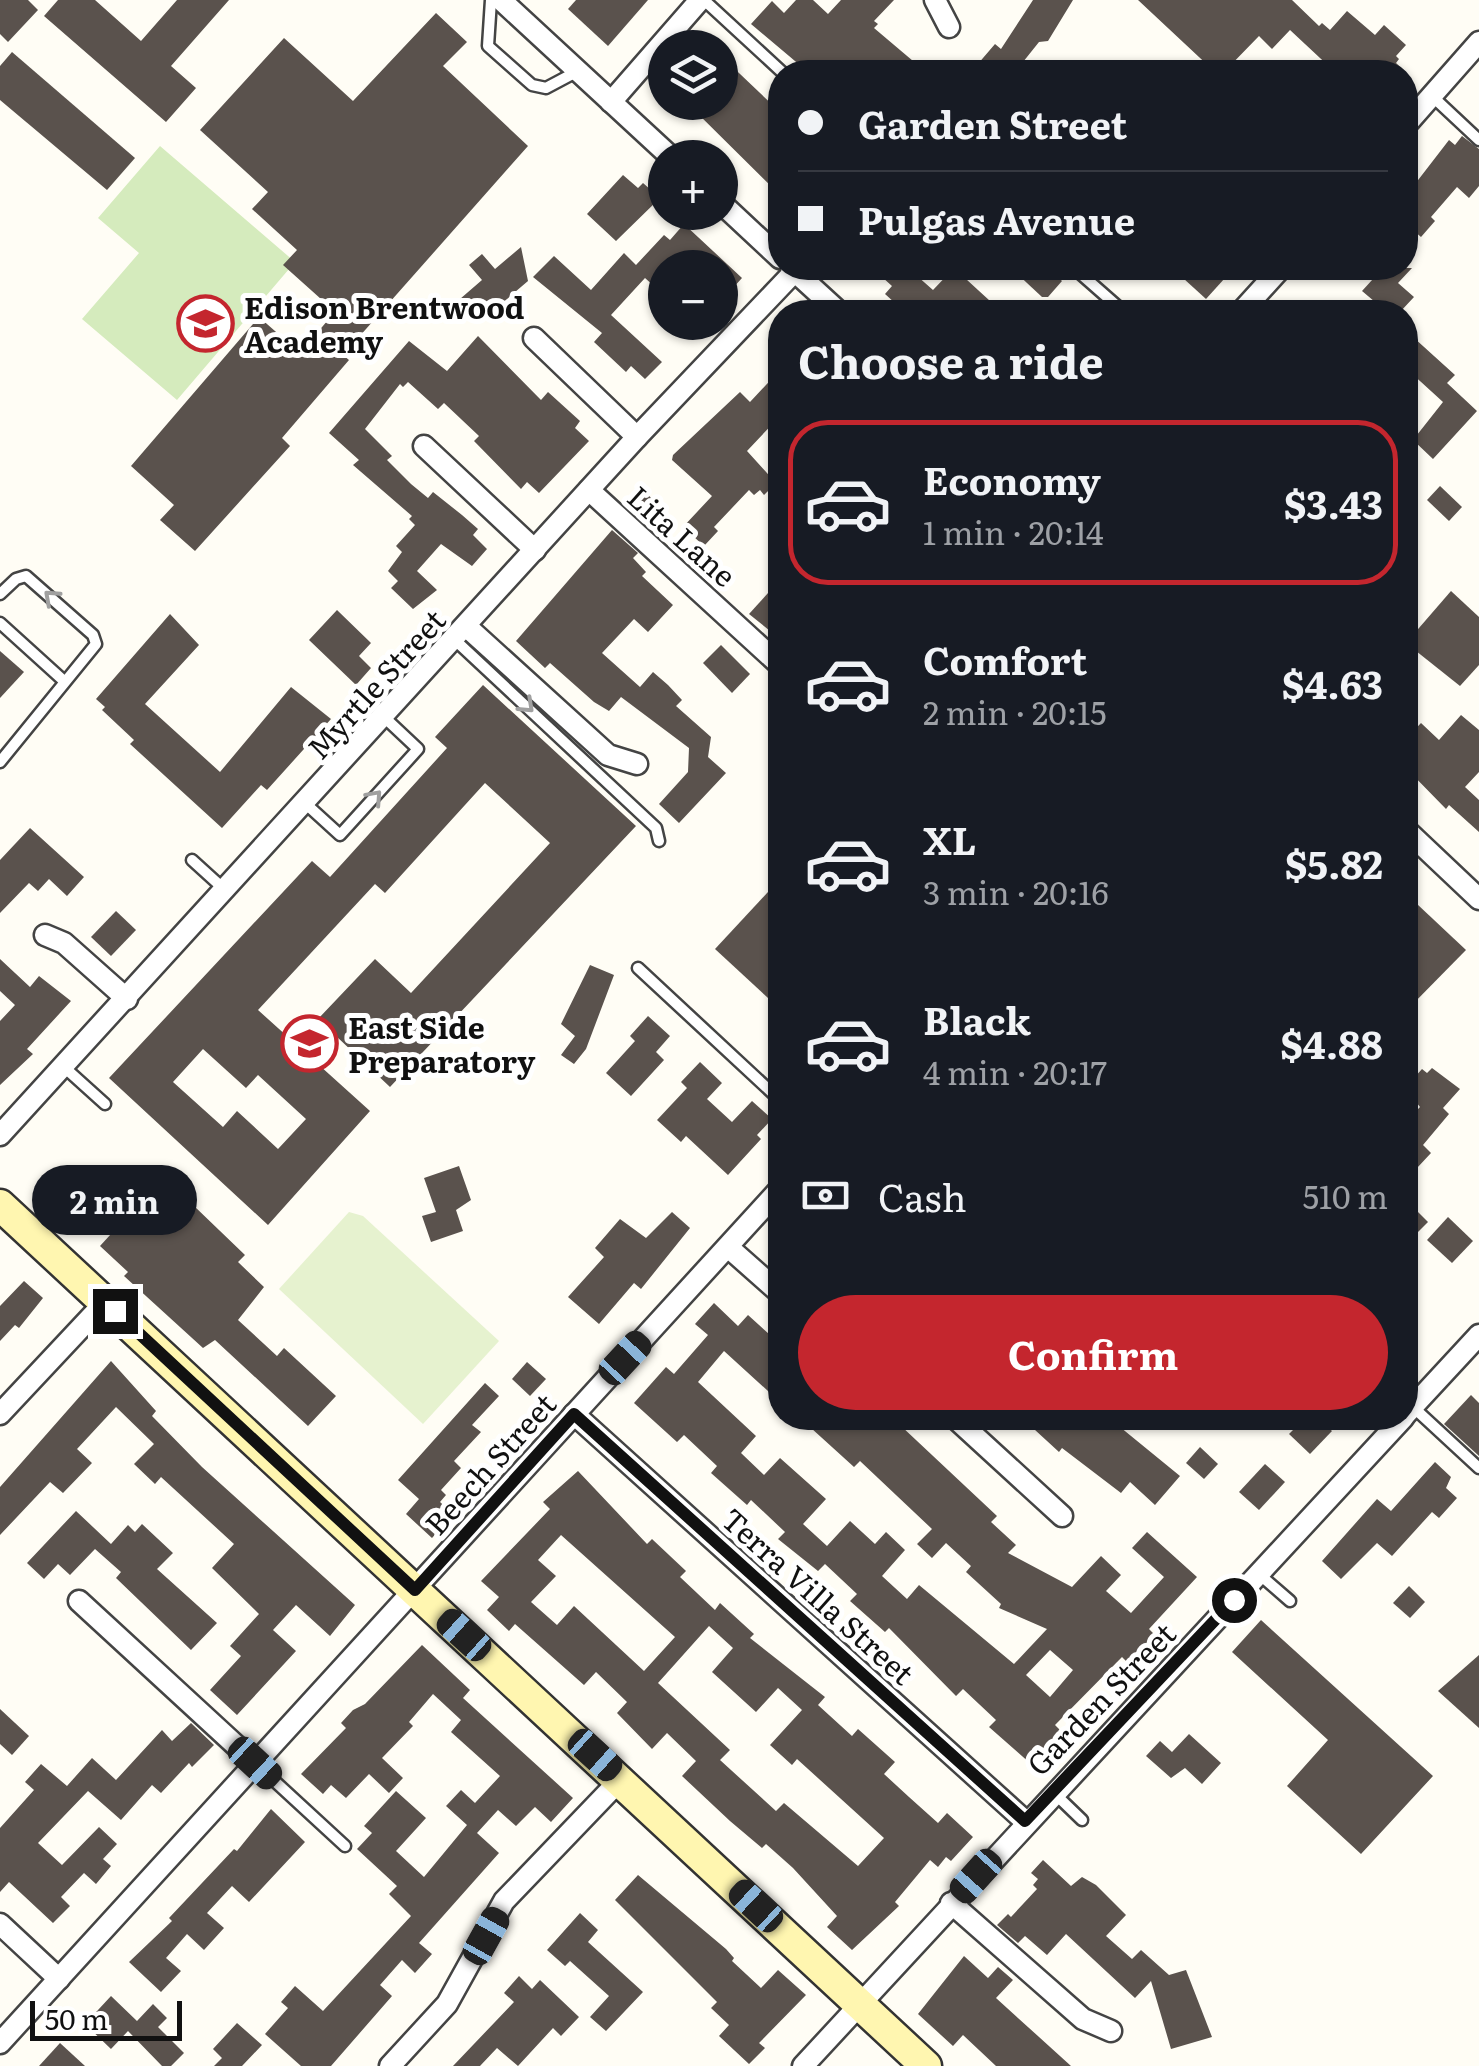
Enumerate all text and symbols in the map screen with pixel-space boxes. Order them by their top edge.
map controls [648,30,738,340]
button: layers [648,30,738,120]
text: Garden Street [858,94,1127,151]
button: + [648,140,738,230]
text: Pulgas Avenue [858,190,1135,247]
button: − [648,250,738,340]
place label: Edison Brentwood Academy [244,284,525,362]
school or university icon: Edison Brentwood Academy [175,293,235,353]
text: Choose a ride [798,326,1104,393]
text: Economy [923,450,1101,507]
icon: car [803,458,893,548]
street label: Lita Lane [619,474,747,596]
text: $3.43 [1284,474,1383,531]
text: 1 min · 20:14 [923,507,1104,555]
one-way arrow [44,591,63,609]
street label: Myrtle Street [296,598,454,768]
text: Comfort [923,630,1087,687]
icon: car [803,638,893,728]
text: $4.63 [1282,654,1383,711]
text: 2 min · 20:15 [923,687,1107,735]
one-way arrow [515,694,533,712]
one-way arrow [363,790,381,809]
text: XL [923,810,976,867]
icon: car [803,818,893,908]
text: $5.82 [1285,834,1383,891]
text: 3 min · 20:16 [923,867,1109,915]
text: Black [923,990,1031,1047]
icon: car [803,998,893,1088]
place label: East Side Preparatory [348,1004,536,1082]
school or university icon: East Side Preparatory [279,1013,339,1073]
text: $4.88 [1280,1014,1383,1071]
text: 4 min · 20:17 [923,1047,1107,1095]
callout: 2 min [32,1166,198,1236]
text: Cash [878,1167,967,1224]
icon: cash [798,1168,853,1223]
text: 510 m [1303,1171,1388,1219]
text: 2 min [70,1176,159,1224]
route end [93,1289,138,1334]
button: Confirm [798,1295,1388,1410]
car [594,1326,656,1390]
street label: Beech Street [413,1382,565,1544]
street label: Terra Villa Street [713,1496,925,1694]
route start [1212,1578,1257,1623]
car [432,1604,496,1666]
street label: Garden Street [1016,1612,1184,1784]
car [563,1724,627,1786]
car [223,1732,287,1794]
car [945,1844,1007,1908]
car [724,1875,788,1937]
car [458,1902,514,1970]
scale bar [30,1996,182,2040]
text: 50 m [45,1997,108,2039]

